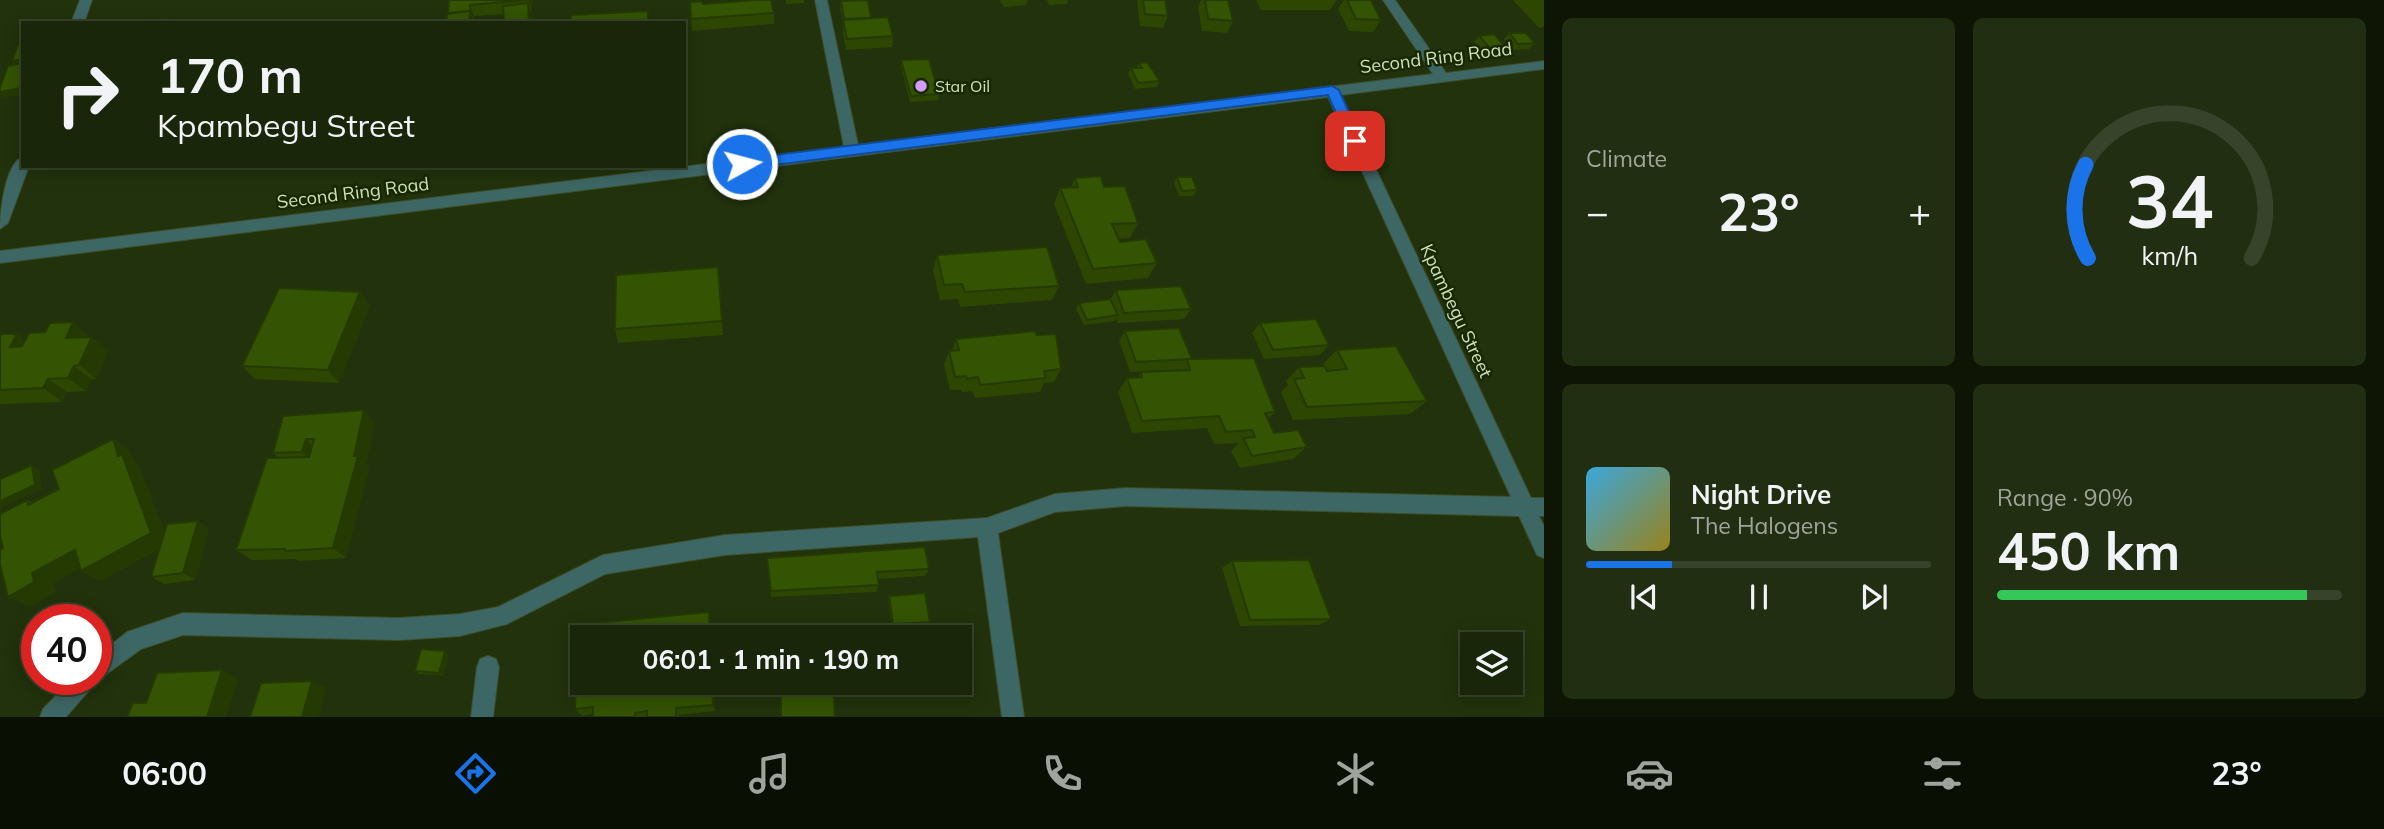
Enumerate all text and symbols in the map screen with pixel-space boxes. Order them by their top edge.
street label: Second Ring Road [1359,37,1513,78]
text: 170 m [157,44,303,105]
icon: right [42,49,133,140]
place label: Star Oil [935,76,990,96]
marker: Star Oil [913,78,929,94]
text: Kpambegu Street [157,105,415,145]
pin [1325,111,1385,171]
icon: arrive [1336,122,1374,160]
position arrow [705,127,779,201]
text: Climate [1586,144,1667,173]
text: 34 [2126,155,2213,246]
street label: Second Ring Road [276,172,430,213]
text: 23° [1717,179,1800,244]
text: − [1586,188,1609,236]
text: + [1908,188,1931,236]
street label: Kpambegu Street [1415,240,1498,381]
text: km/h [2141,240,2198,271]
text: Night Drive [1691,478,1831,511]
text: Range · 90% [1997,483,2133,512]
text: The Halogens [1691,511,1838,540]
text: 450 km [1997,518,2180,583]
icon: previous [1625,578,1663,616]
icon: pause [1740,578,1778,616]
icon: next [1855,578,1893,616]
speed limit sign: 40 [21,604,112,695]
map controls [1460,632,1523,695]
button: layers [1460,632,1523,695]
text: 06:01 · 1 min · 190 m [643,643,899,676]
icon: directions [451,749,500,798]
icon: music [745,749,794,798]
icon: phone [1038,749,1087,798]
icon: climate [1331,749,1380,798]
icon: car [1625,749,1674,798]
icon: filters [1918,749,1967,798]
text: 06:00 [122,753,207,793]
text: 23° [2211,753,2262,793]

